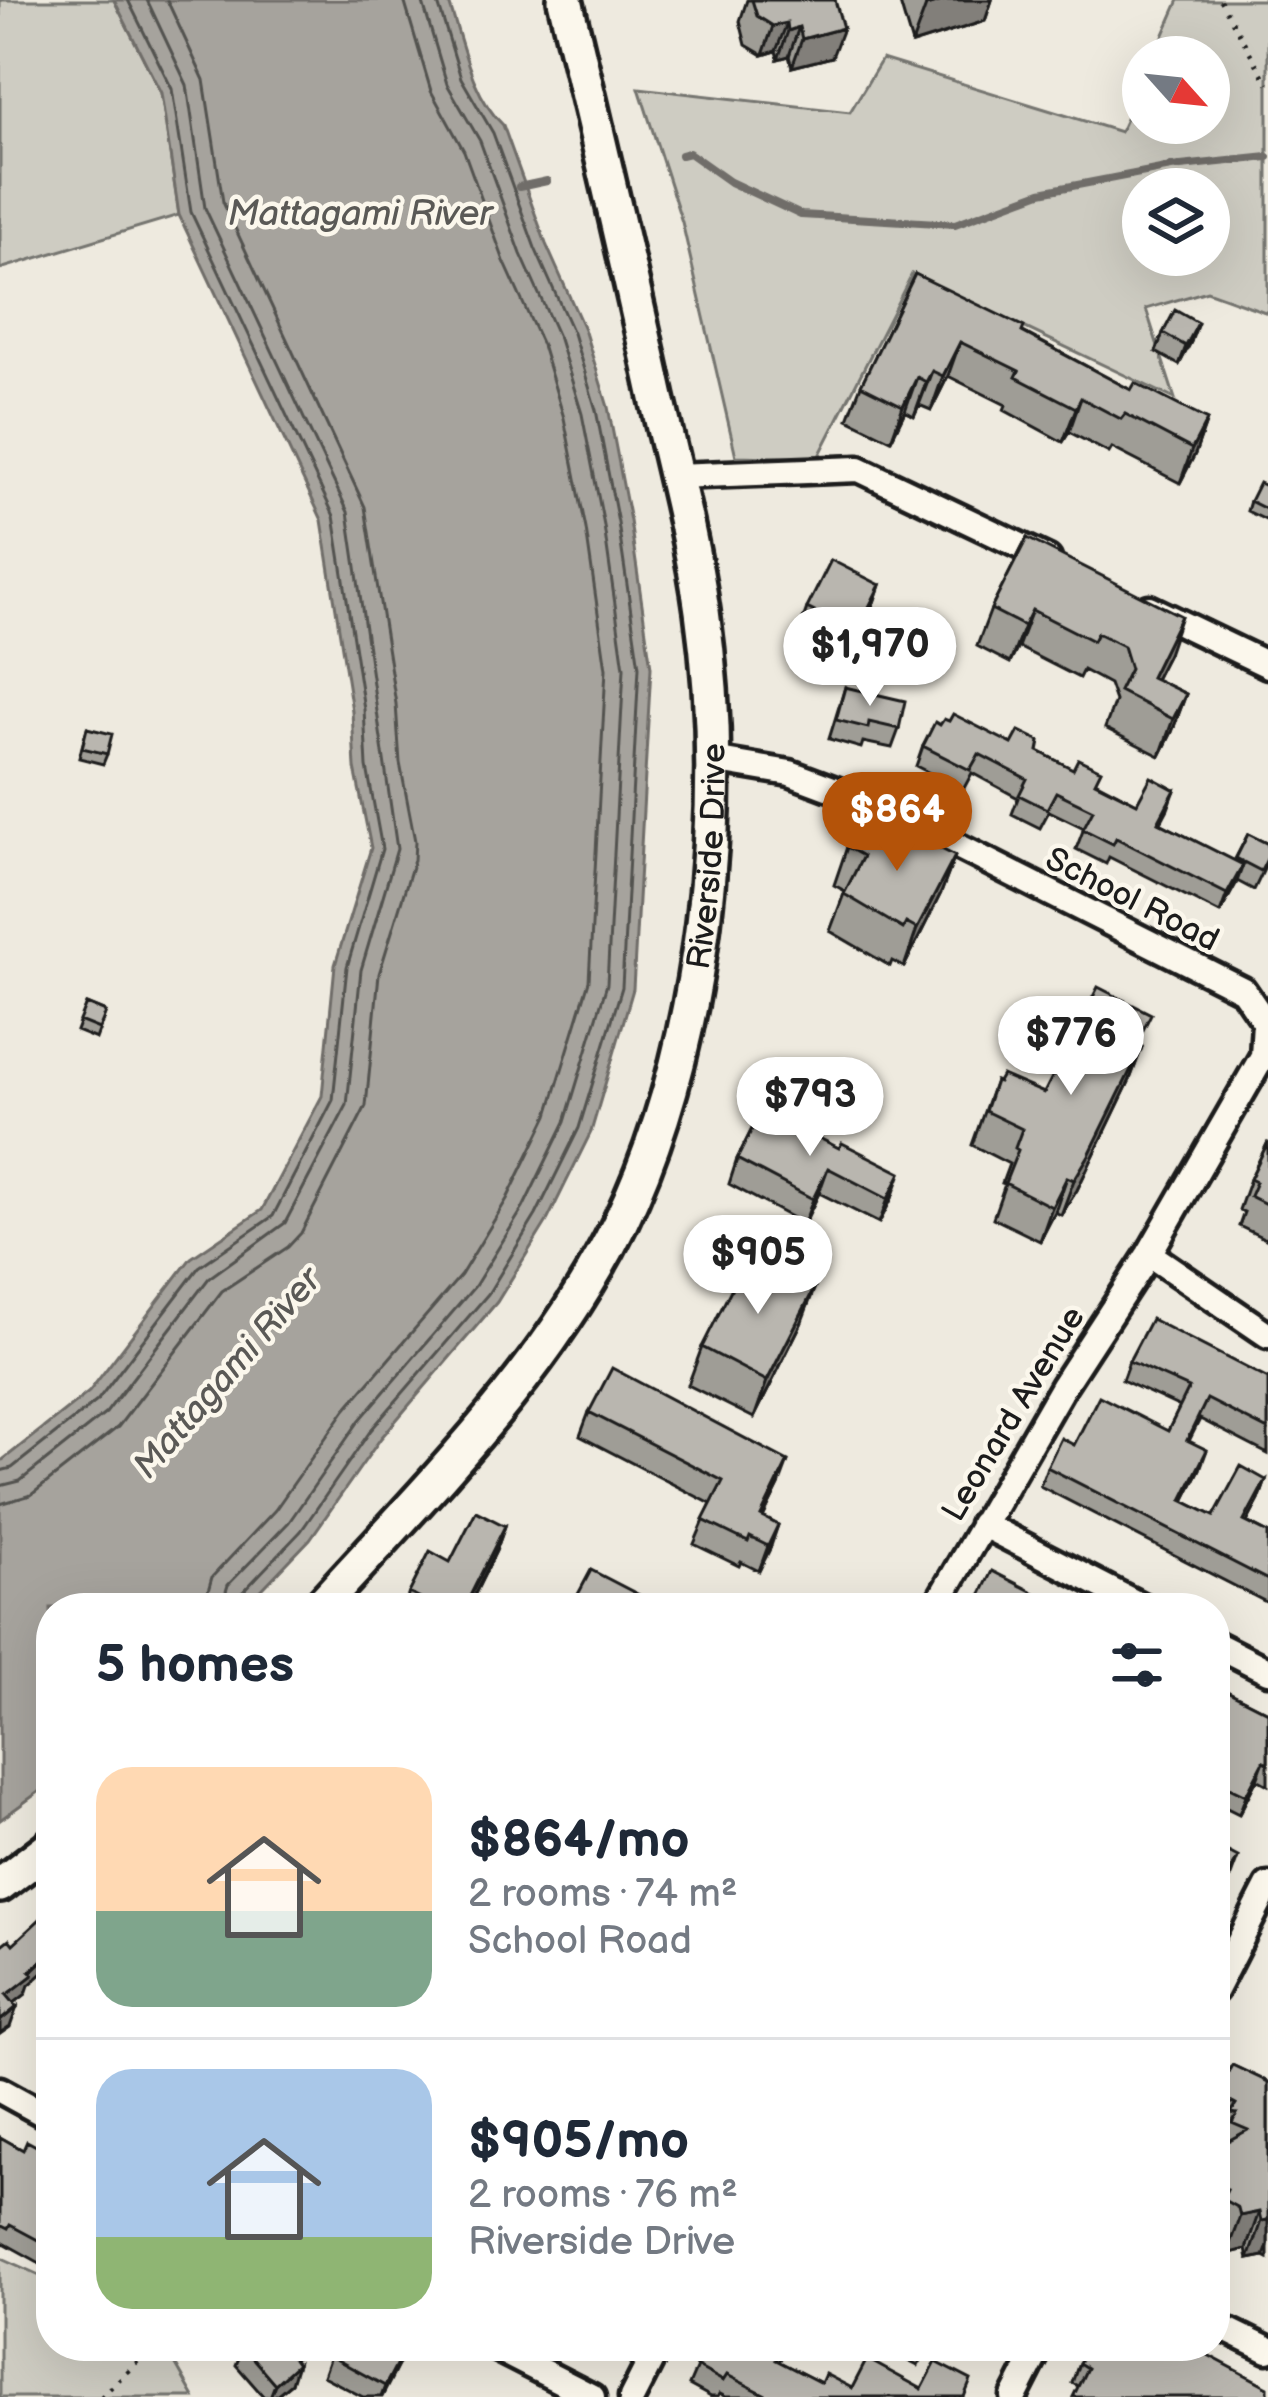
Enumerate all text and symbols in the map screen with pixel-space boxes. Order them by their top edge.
north arrow [1122,36,1230,144]
map controls [1122,36,1230,276]
button: layers [1122,168,1230,276]
water label: Mattagami River [228,193,495,236]
pin: $1,970 [772,607,968,709]
text: $1,970 [810,622,930,669]
street label: Riverside Drive [679,743,735,972]
pin: $864 [826,772,968,874]
text: $864 [849,787,945,834]
street label: School Road [1039,839,1226,961]
pin: $776 [1000,996,1142,1098]
text: $776 [1025,1011,1117,1058]
pin: $793 [739,1057,881,1159]
text: $793 [764,1072,856,1119]
pin: $905 [687,1215,829,1317]
text: $905 [710,1230,806,1277]
water label: Mattagami River [125,1257,333,1488]
street label: Leonard Avenue [934,1299,1094,1529]
icon: filters [1104,1632,1170,1698]
text: 5 homes [96,1635,294,1696]
text: $864/mo [468,1810,690,1871]
icon: home [192,1815,336,1959]
text: 2 rooms · 74 m² [468,1871,738,1918]
text: School Road [468,1918,692,1965]
text: $905/mo [468,2111,689,2172]
icon: home [192,2117,336,2261]
text: 2 rooms · 76 m² [468,2172,738,2219]
text: Riverside Drive [468,2219,735,2266]

